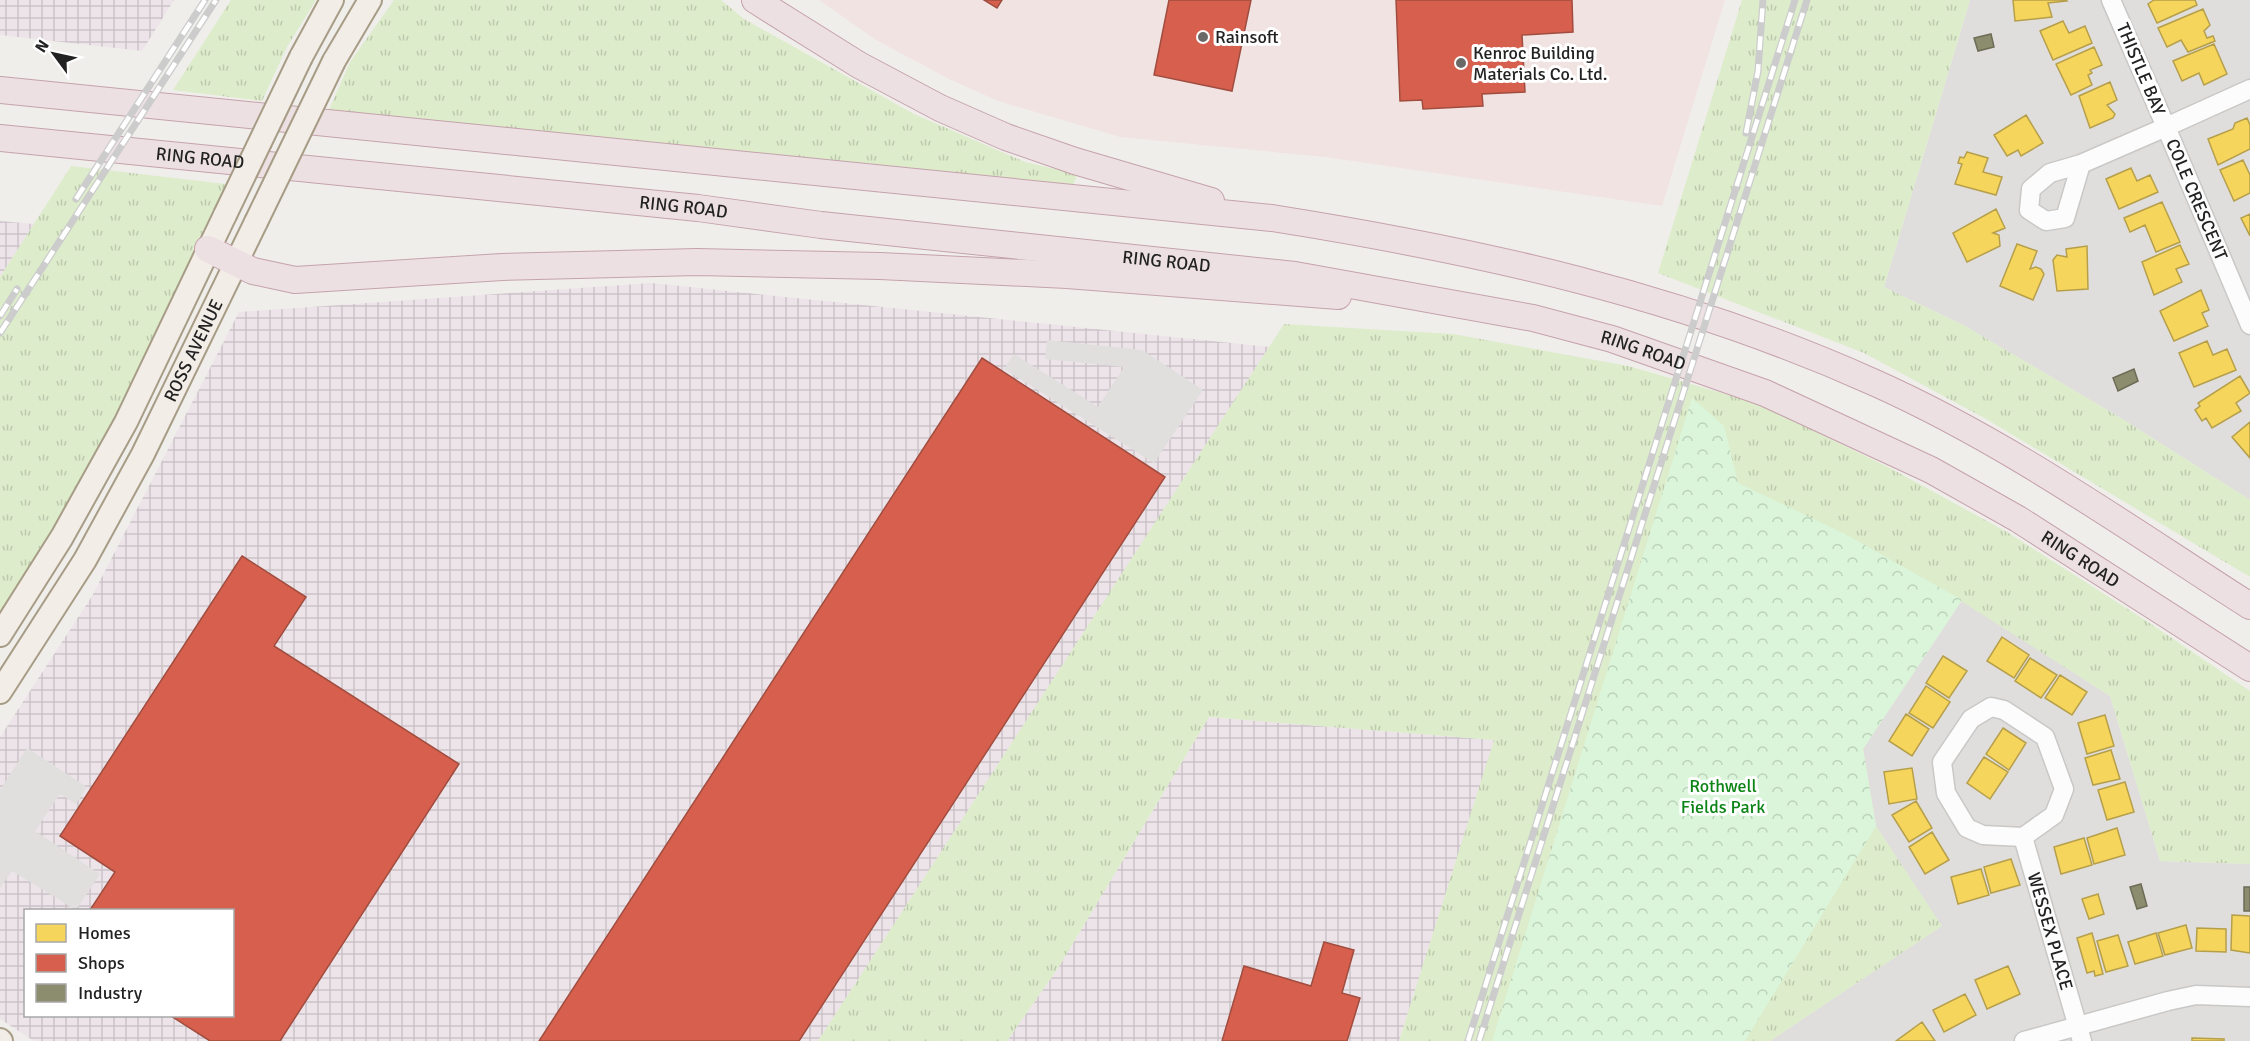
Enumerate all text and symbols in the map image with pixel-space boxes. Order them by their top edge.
street label: THISTLE BAY [2112,20,2170,118]
north arrow [24,24,84,84]
place label: Rainsoft [1215,26,1279,48]
marker: Rainsoft [1196,30,1210,44]
text: N [31,36,54,56]
place label: Kenroc Building Materials Co. Ltd. [1473,42,1607,85]
marker: Kenroc Building Materials Co. Ltd. [1454,56,1468,70]
street label: COLE CRESCENT [2161,135,2232,264]
street label: RING ROAD [155,143,245,173]
street label: RING ROAD [638,191,729,223]
street label: RING ROAD [1121,246,1212,277]
street label: ROSS AVENUE [159,296,228,405]
street label: RING ROAD [1598,325,1689,375]
street label: RING ROAD [2037,526,2124,592]
park label: Rothwell Fields Park [1681,775,1765,818]
street label: WESSEX PLACE [2023,870,2078,993]
legend [24,909,234,1017]
text: Homes [78,922,131,944]
text: Shops [78,952,125,974]
text: Industry [78,982,143,1004]

